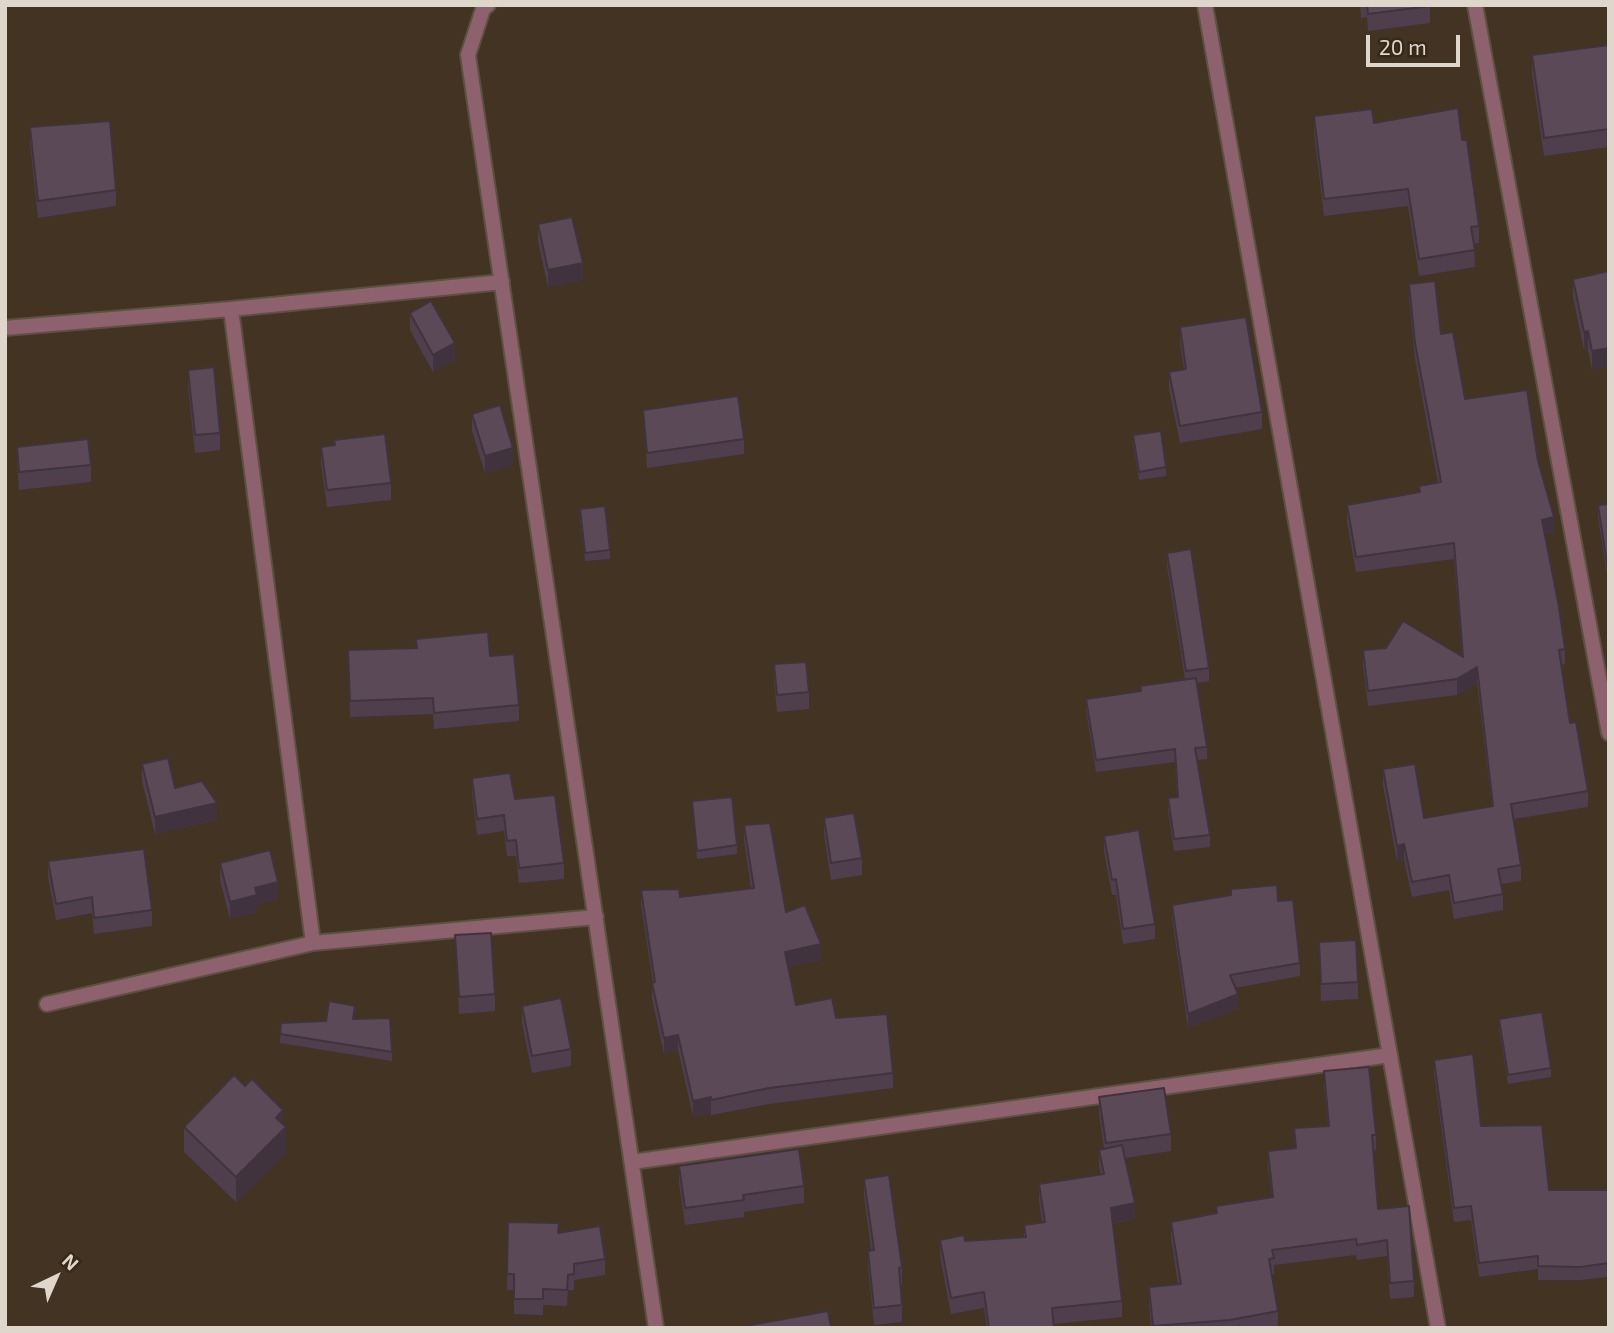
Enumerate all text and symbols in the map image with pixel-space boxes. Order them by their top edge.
scale bar [1369,21,1464,65]
text: 20 m [1379,34,1427,59]
north arrow [21,1242,91,1312]
text: N [58,1248,84,1275]

